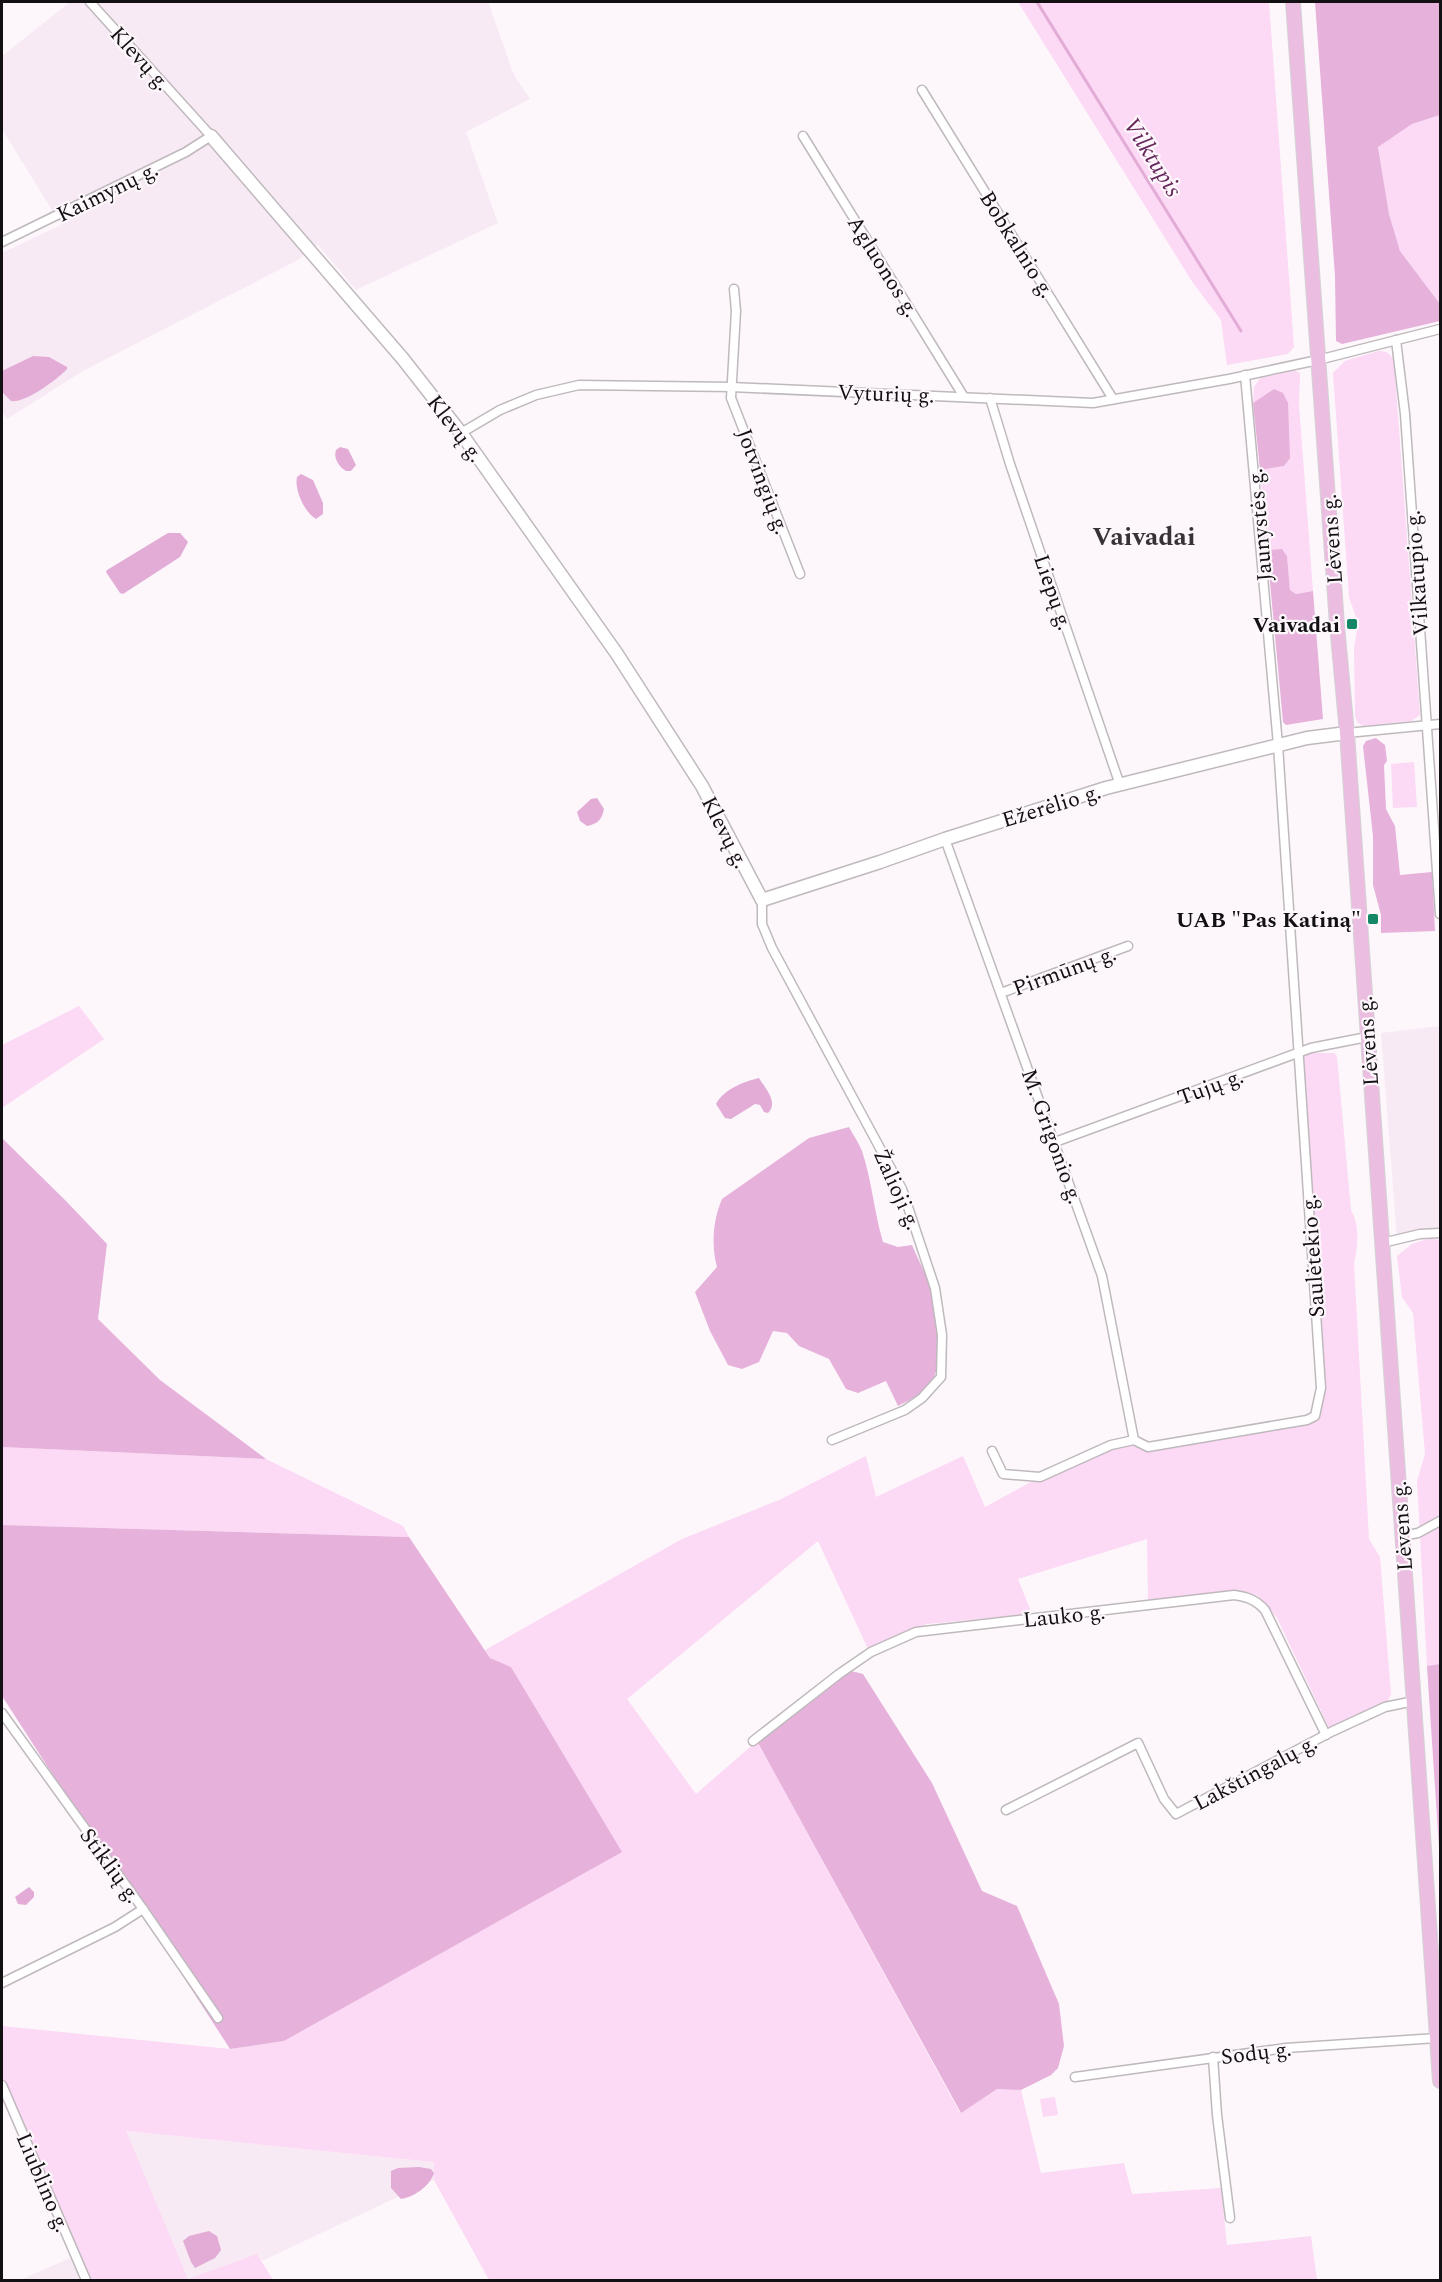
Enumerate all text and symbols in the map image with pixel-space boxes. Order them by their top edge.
street label: Klevų g. [102,19,178,99]
water label: Vilktupis [1113,111,1191,205]
street label: Kaimynų g. [51,154,164,231]
street label: Bobkalnio g. [971,185,1063,305]
street label: Agluonos g. [838,209,927,324]
street label: Vyturių g. [837,376,935,413]
street label: Klevų g. [418,388,491,470]
street label: Jotvingių g. [727,424,798,539]
street label: Jaunystės g. [1239,467,1282,583]
street label: Lėvens g. [1313,493,1352,585]
street label: Vilkatupio g. [1397,509,1438,637]
district label: Vaivadai [1092,517,1196,557]
street label: Liepų g. [1024,550,1081,635]
place label: Vaivadai [1253,609,1340,642]
marker: Vaivadai [1345,617,1359,631]
street label: Ežerėlio g. [998,776,1105,837]
street label: Klevų g. [692,791,757,875]
place label: UAB "Pas Katiną" [1176,904,1361,937]
marker: UAB "Pas Katiną" [1366,912,1380,926]
street label: Pirmūnų g. [1008,937,1121,1005]
street label: Lėvens g. [1349,995,1388,1087]
street label: Tujų g. [1173,1060,1248,1115]
street label: M. Grigonio g. [1012,1064,1091,1209]
street label: Žalioji g. [864,1144,929,1236]
street label: Saulėtekio g. [1293,1193,1334,1319]
street label: Lėvens g. [1383,1480,1422,1572]
street label: Lauko g. [1021,1596,1107,1637]
street label: Lakštingalų g. [1188,1727,1324,1820]
street label: Stiklių g. [71,1821,149,1911]
street label: Sodų g. [1219,2033,1293,2074]
street label: Liublino g. [7,2128,78,2238]

